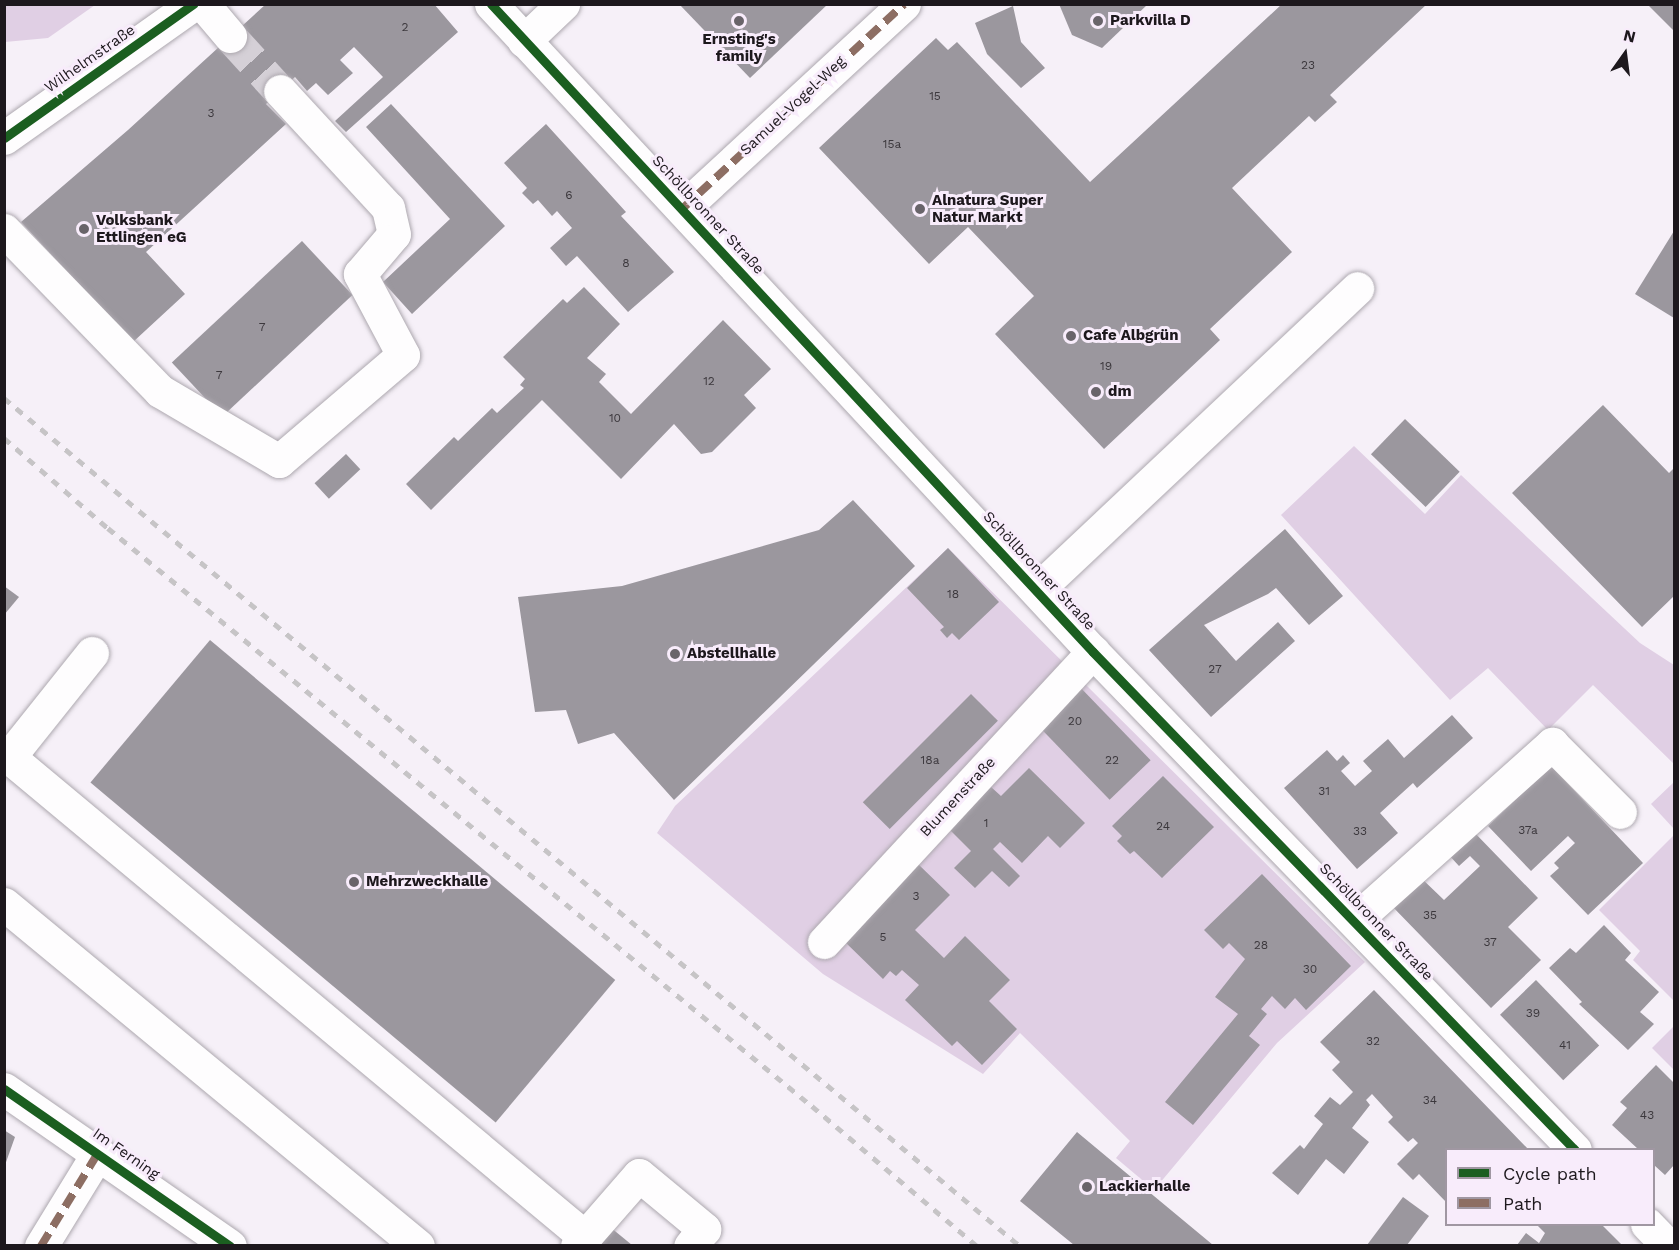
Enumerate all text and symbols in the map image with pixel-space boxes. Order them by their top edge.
place label: Parkvilla D [1110,12,1191,30]
marker: Ernsting's family [732,14,746,28]
marker: Parkvilla D [1091,14,1105,28]
street label: Wilhelmstraße [41,21,139,97]
house number: 2 [402,21,408,35]
north arrow [1595,24,1655,84]
text: N [1621,25,1638,47]
place label: Ernsting's family [702,30,776,65]
street label: Samuel-Vogel-Weg [737,53,849,159]
house number: 23 [1301,59,1315,73]
house number: 15 [929,90,941,104]
house number: 3 [208,107,214,121]
house number: 15a [883,138,901,152]
street label: Schöllbronner Straße [648,152,768,278]
house number: 6 [565,189,573,203]
place label: Alnatura Super Natur Markt [932,191,1043,226]
marker: Alnatura Super Natur Markt [913,202,927,216]
place label: Volksbank Ettlingen eG [96,211,187,246]
marker: Volksbank Ettlingen eG [77,222,91,236]
house number: 8 [622,257,630,271]
house number: 7 [259,321,265,335]
place label: Cafe Albgrün [1083,327,1179,345]
marker: Cafe Albgrün [1064,329,1078,343]
house number: 19 [1100,360,1112,374]
house number: 7 [216,369,222,383]
house number: 12 [703,375,715,389]
place label: dm [1108,383,1132,401]
marker: dm [1089,385,1103,399]
house number: 10 [609,412,621,426]
street label: Schöllbronner Straße [979,508,1099,634]
house number: 18 [947,588,959,602]
place label: Abstellhalle [687,645,776,663]
marker: Abstellhalle [668,647,682,661]
house number: 27 [1208,663,1222,677]
house number: 20 [1068,715,1082,729]
street label: Blumenstraße [917,753,999,841]
house number: 18a [921,754,939,768]
house number: 22 [1105,754,1119,768]
house number: 31 [1318,785,1330,799]
house number: 1 [984,817,988,831]
house number: 24 [1156,820,1170,834]
house number: 37a [1518,824,1538,838]
house number: 33 [1353,825,1367,839]
street label: Schöllbronner Straße [1315,859,1437,985]
place label: Mehrzweckhalle [366,873,488,891]
marker: Mehrzweckhalle [347,875,361,889]
house number: 3 [913,890,919,904]
house number: 35 [1423,909,1437,923]
house number: 5 [880,931,886,945]
house number: 37 [1483,936,1497,950]
house number: 28 [1254,939,1268,953]
house number: 30 [1303,963,1317,977]
house number: 39 [1526,1007,1540,1021]
house number: 32 [1366,1035,1380,1049]
house number: 41 [1559,1039,1571,1053]
house number: 34 [1423,1094,1437,1108]
house number: 43 [1640,1109,1654,1123]
street label: Im Ferning [89,1124,163,1184]
legend [1445,1148,1655,1226]
text: Cycle path [1503,1163,1597,1184]
place label: Lackierhalle [1099,1178,1190,1196]
marker: Lackierhalle [1080,1180,1094,1194]
text: Path [1503,1193,1543,1214]

